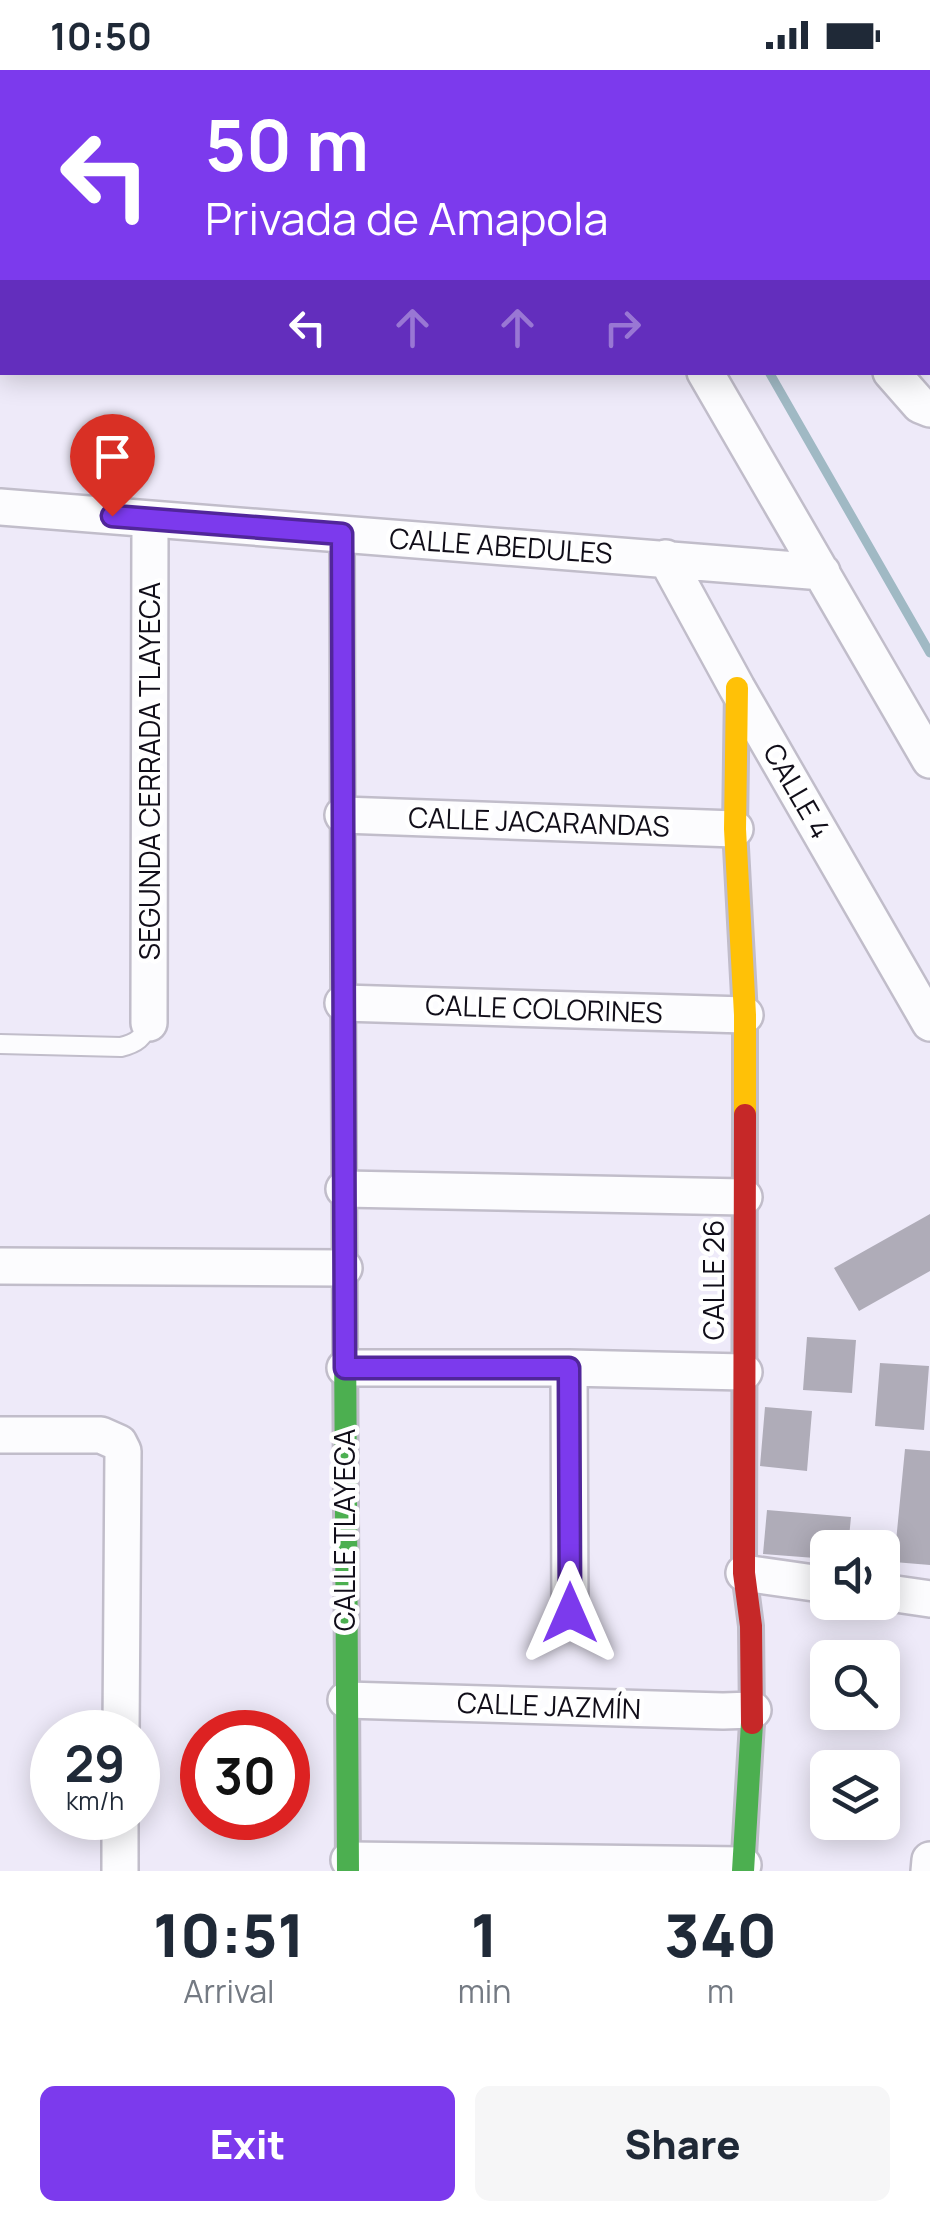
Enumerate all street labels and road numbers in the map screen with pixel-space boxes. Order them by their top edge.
street label: CALLE ABEDULES [388,518,614,572]
street label: SEGUNDA CERRADA TLAYECA [130,582,168,960]
street label: CALLE 4 [755,736,840,845]
street label: CALLE JACARANDAS [408,797,670,845]
street label: CALLE COLORINES [425,985,663,1031]
street label: CALLE 26 [694,1220,732,1340]
street label: CALLE TLAYECA [325,1429,363,1631]
street label: CALLE JAZMÍN [456,1683,642,1727]

